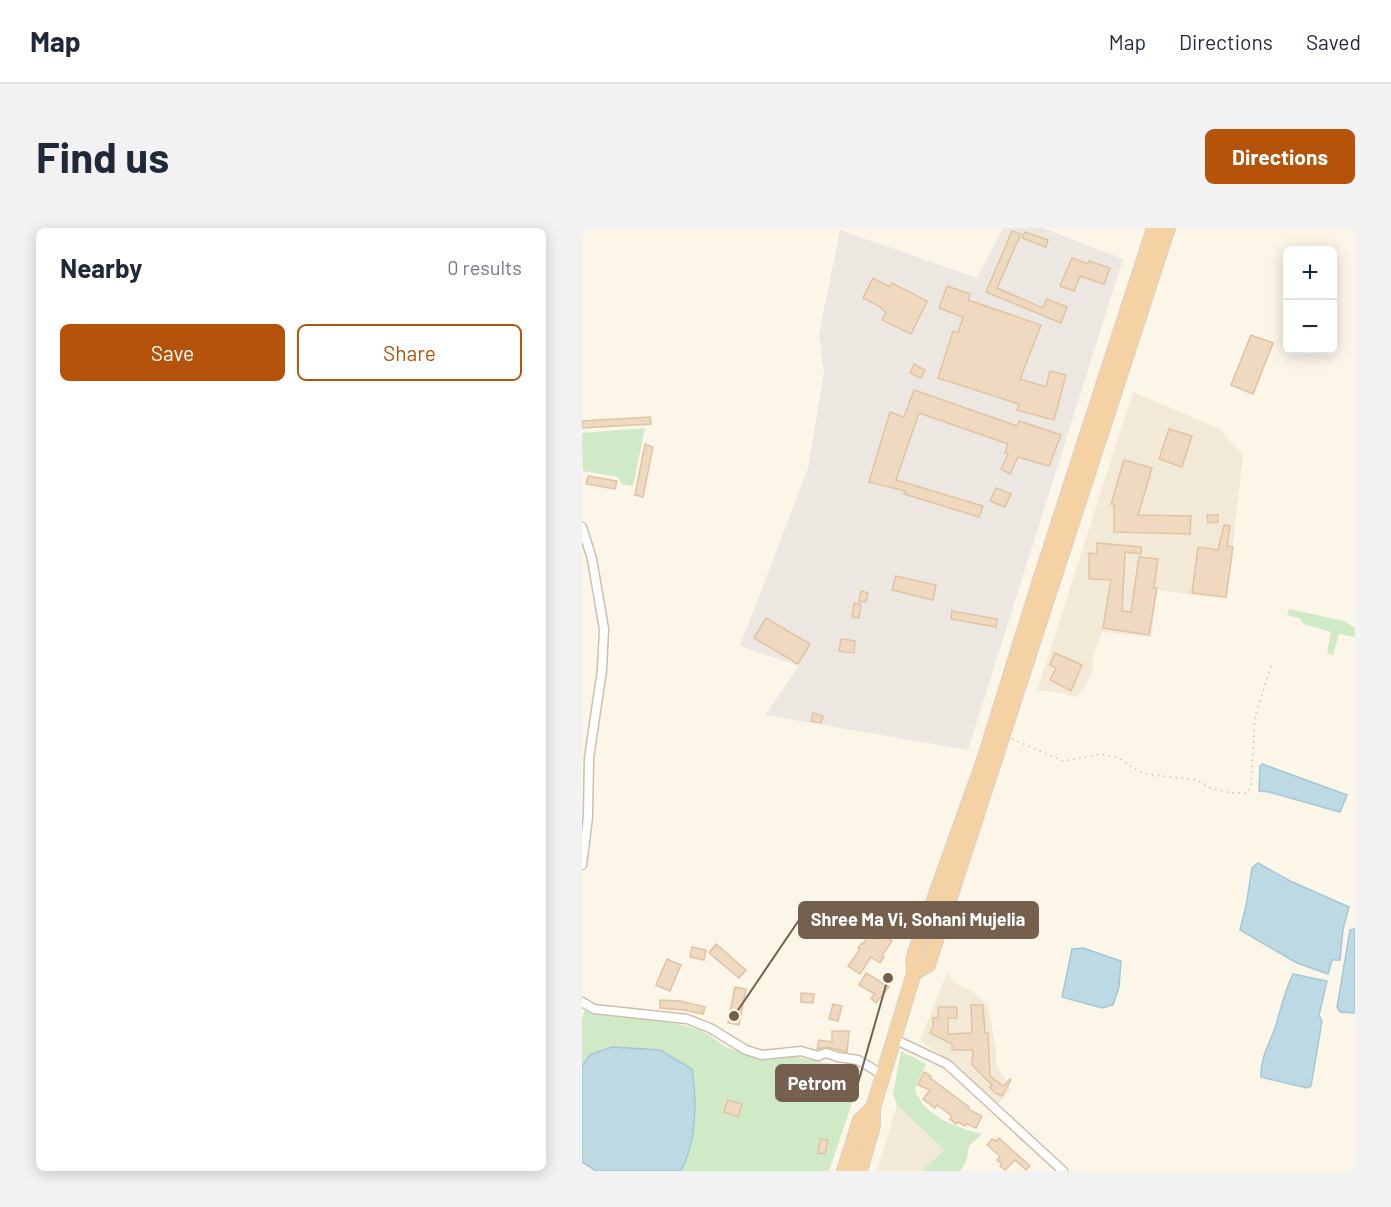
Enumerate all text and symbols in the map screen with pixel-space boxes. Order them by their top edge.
text: Map [30,24,81,58]
text: Map [1109,29,1146,54]
text: Directions [1179,29,1273,54]
text: Saved [1306,29,1361,54]
button: Directions [1205,129,1355,184]
text: Find us [36,131,169,181]
map controls [1283,246,1337,354]
button: + [1283,246,1337,300]
text: Nearby [60,252,142,283]
text: 0 results [447,255,522,279]
button: − [1283,300,1337,354]
button: Save [60,324,285,381]
button: Share [297,324,522,381]
callout: Shree Ma Vi, Sohani Mujelia [799,902,1038,938]
text: Shree Ma Vi, Sohani Mujelia [811,908,1025,930]
callout: Petrom [776,1065,858,1101]
text: Petrom [788,1072,846,1094]

